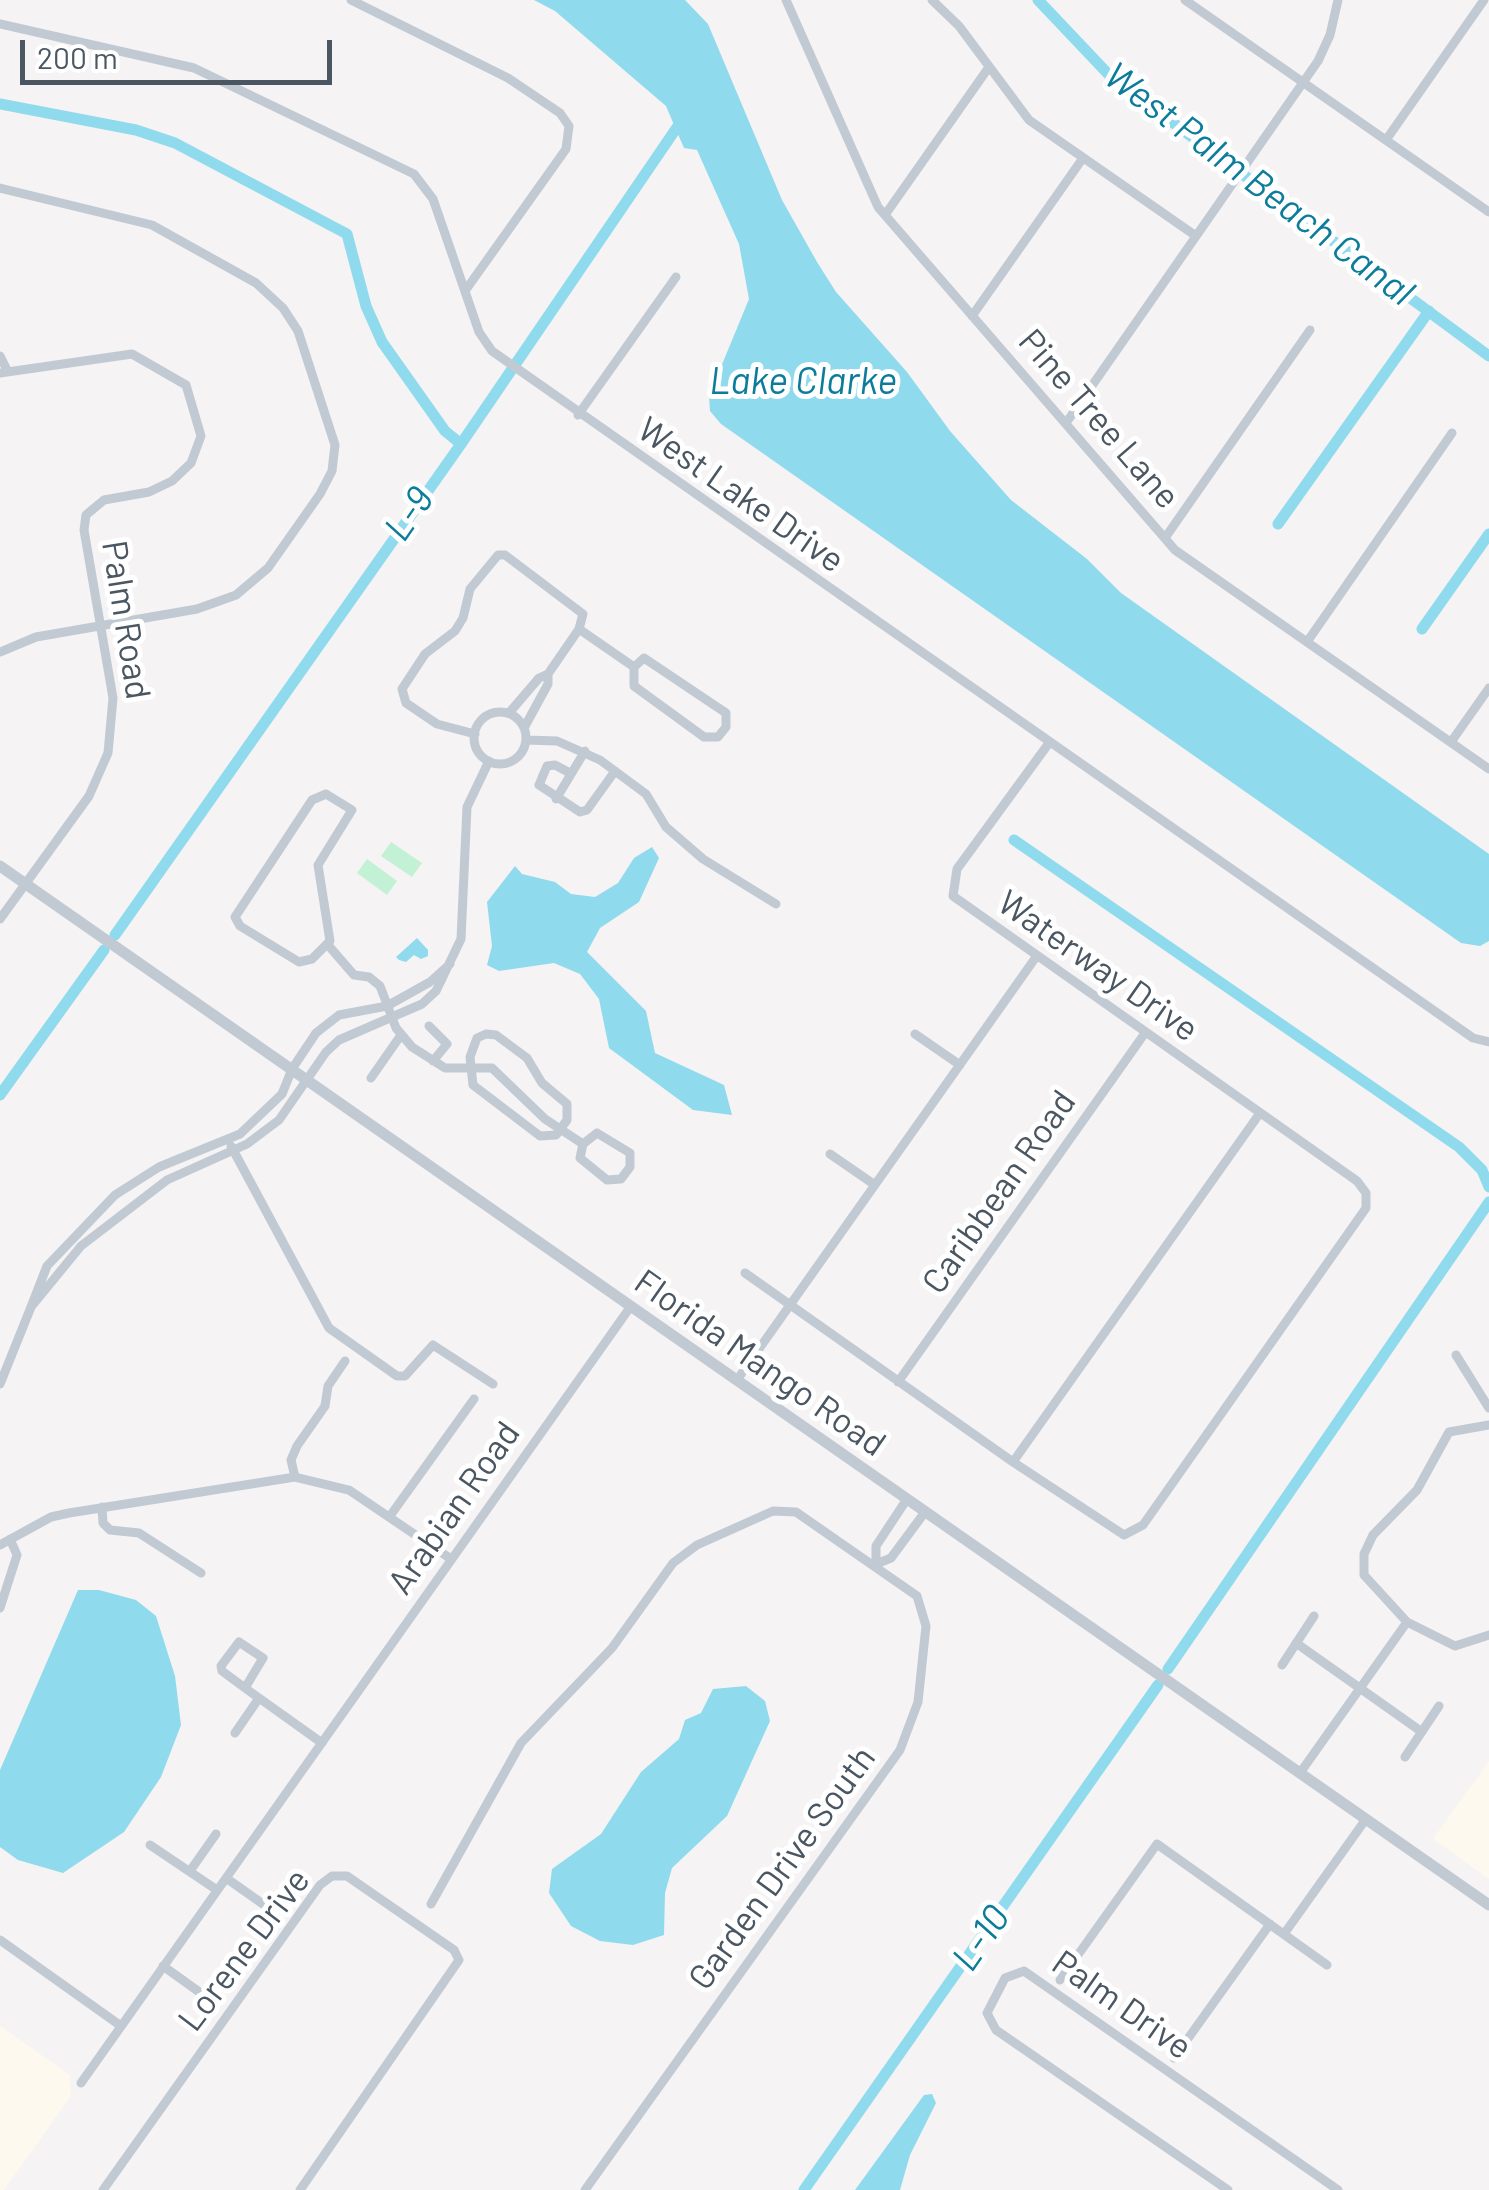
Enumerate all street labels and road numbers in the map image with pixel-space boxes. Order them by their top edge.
street label: Pine Tree Lane [1010,321,1188,517]
street label: West Lake Drive [630,408,852,582]
street label: Palm Road [93,538,159,702]
street label: Waterway Drive [990,881,1206,1051]
street label: Caribbean Road [914,1082,1084,1302]
street label: Florida Mango Road [626,1261,894,1465]
street label: Arabian Road [379,1414,529,1602]
street label: Garden Drive South [680,1738,884,1998]
street label: Lorene Drive [169,1861,319,2039]
street label: Palm Drive [1044,1942,1200,2068]

